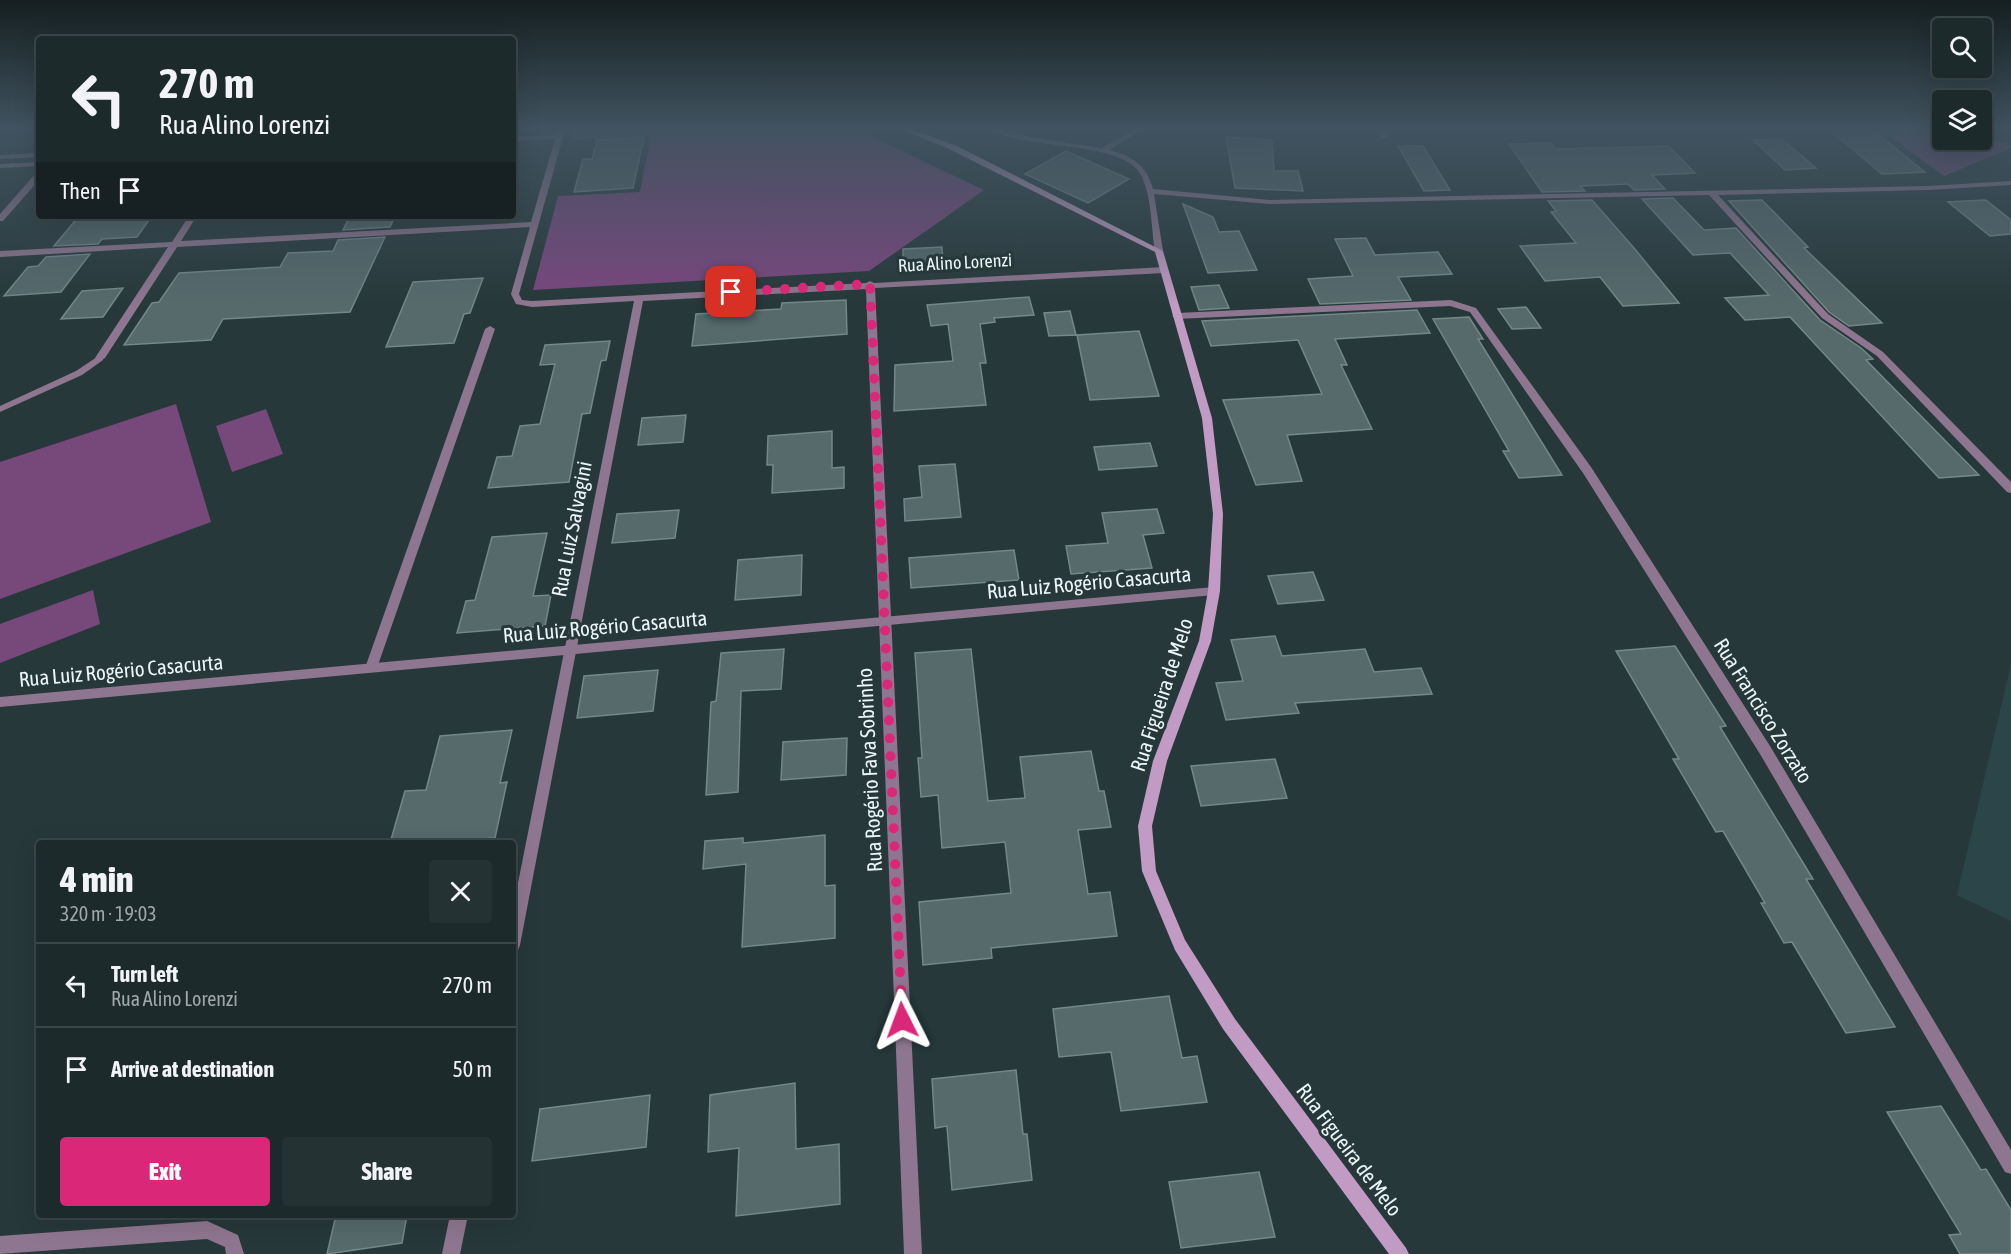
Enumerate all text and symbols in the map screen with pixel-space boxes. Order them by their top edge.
map controls [1932,18,1992,150]
button: search [1932,18,1992,78]
text: 270 m [159,59,254,107]
icon: left [60,60,138,138]
button: layers [1932,90,1992,150]
text: Rua Alino Lorenzi [159,109,330,140]
icon: arrive [113,174,146,207]
text: Then [60,178,101,204]
street label: Rua Alino Lorenzi [897,249,1013,276]
pin [705,266,756,317]
icon: arrive [714,275,747,308]
street label: Rua Luiz Salvagini [546,459,596,599]
street label: Rua Luiz Rogério Casacurta [986,561,1192,603]
street label: Rua Luiz Rogério Casacurta [502,605,708,647]
street label: Rua Figueira de Melo [1125,615,1197,774]
street label: Rua Francisco Zorzato [1710,634,1818,787]
street label: Rua Luiz Rogério Casacurta [18,649,224,691]
street label: Rua Rogério Fava Sobrinho [852,667,886,873]
text: 4 min [60,858,134,900]
button: close [429,860,492,923]
text: 320 m · 19:03 [60,902,157,925]
text: Turn left [111,961,178,987]
icon: left [60,969,93,1002]
text: 270 m [442,972,492,998]
text: Rua Alino Lorenzi [111,987,238,1010]
position arrow [870,988,934,1052]
icon: arrive [60,1053,93,1086]
text: Arrive at destination [111,1056,274,1082]
text: 50 m [452,1056,492,1082]
street label: Rua Figueira de Melo [1292,1078,1407,1220]
button: Exit [60,1137,270,1206]
button: Share [282,1137,492,1206]

